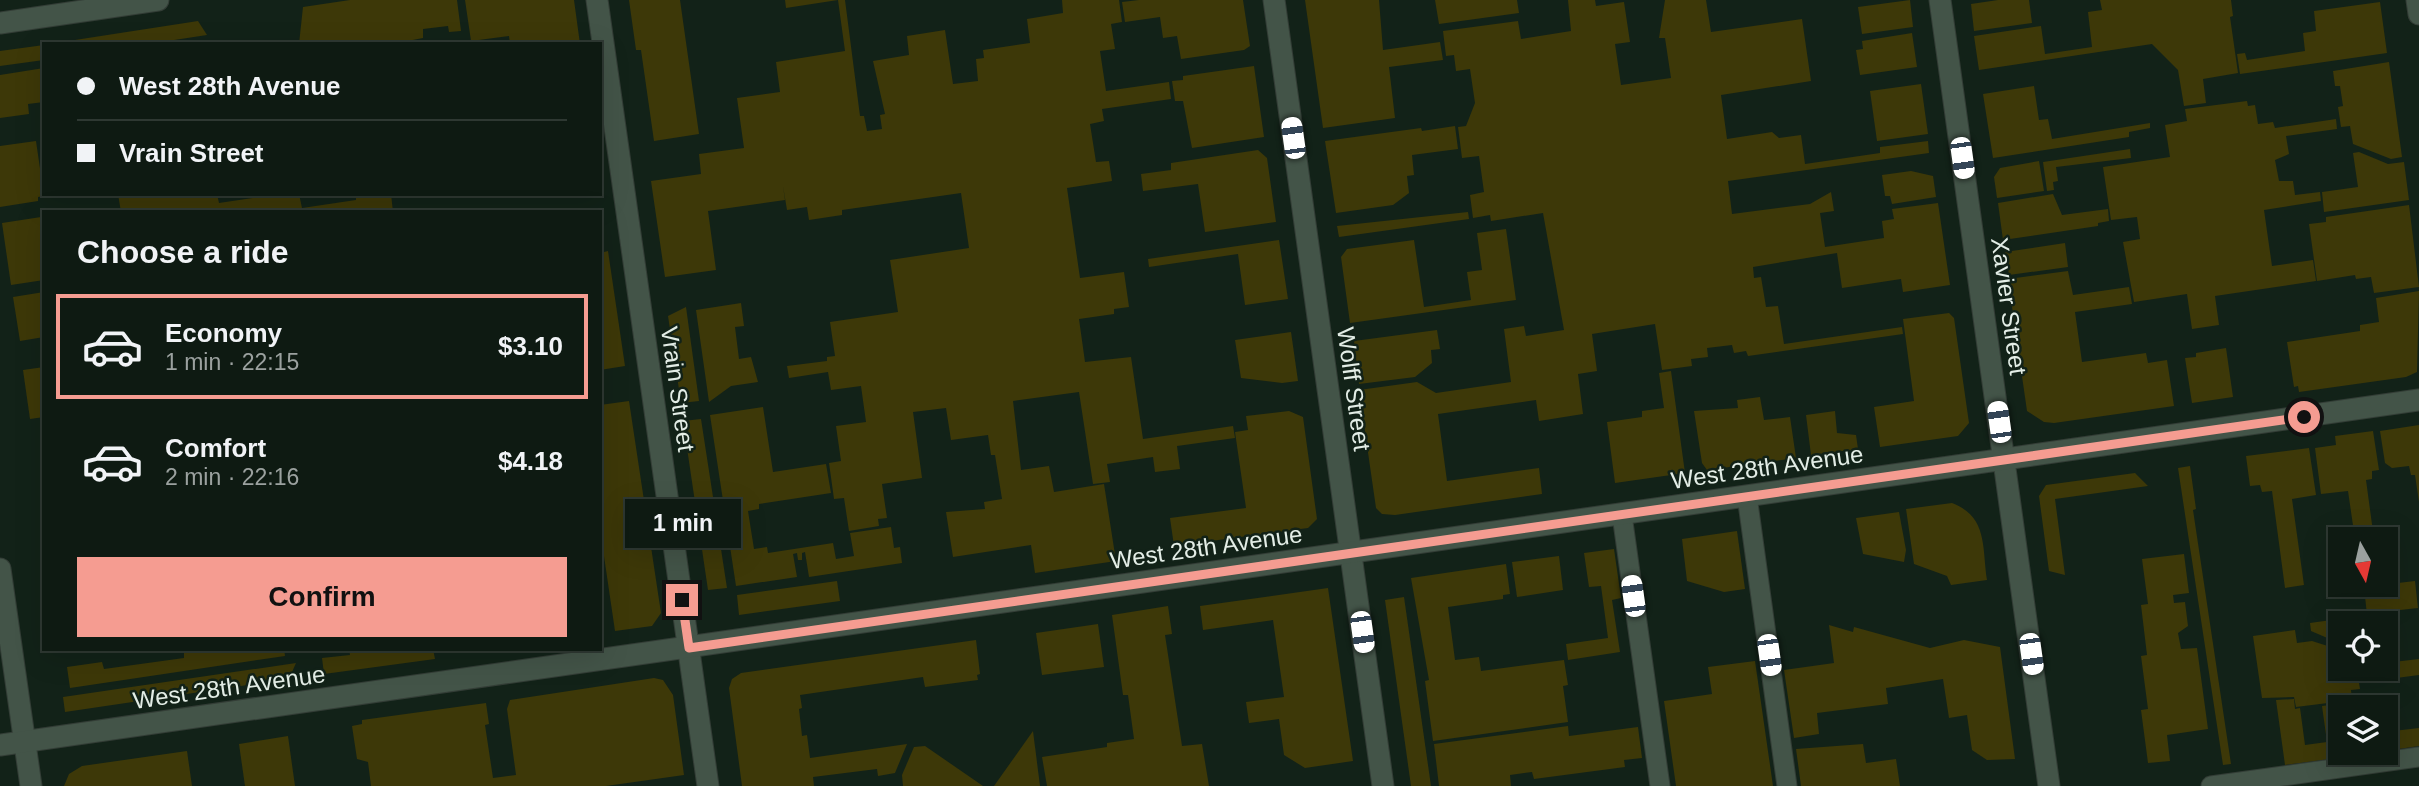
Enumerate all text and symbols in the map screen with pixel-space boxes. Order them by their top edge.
text: West 28th Avenue [119,71,341,101]
car [1280,116,1307,160]
car [1949,136,1976,180]
text: Vrain Street [119,138,264,168]
text: Choose a ride [77,234,289,270]
street label: Xavier Street [1986,235,2032,377]
icon: car [81,315,144,378]
text: Economy [165,318,282,348]
street label: Vrain Street [656,325,700,454]
street label: Wolff Street [1332,325,1376,453]
text: $3.10 [498,331,563,361]
text: 1 min · 22:15 [165,349,299,375]
car [1986,400,2013,444]
route start [2288,401,2320,433]
icon: car [81,430,144,493]
text: Comfort [165,433,266,463]
street label: West 28th Avenue [1669,440,1865,494]
text: $4.18 [498,446,563,476]
text: 2 min · 22:16 [165,464,299,490]
callout: 1 min [624,498,740,548]
text: 1 min [653,510,713,536]
street label: West 28th Avenue [1108,520,1304,574]
north arrow [2328,527,2398,597]
map controls [2328,527,2398,765]
button: Confirm [77,557,567,637]
car [1620,574,1647,618]
route end [666,584,698,616]
car [1349,610,1376,654]
button: locate [2328,611,2398,681]
car [2018,632,2045,676]
car [1756,633,1783,677]
street label: West 28th Avenue [131,660,327,714]
button: layers [2328,695,2398,765]

